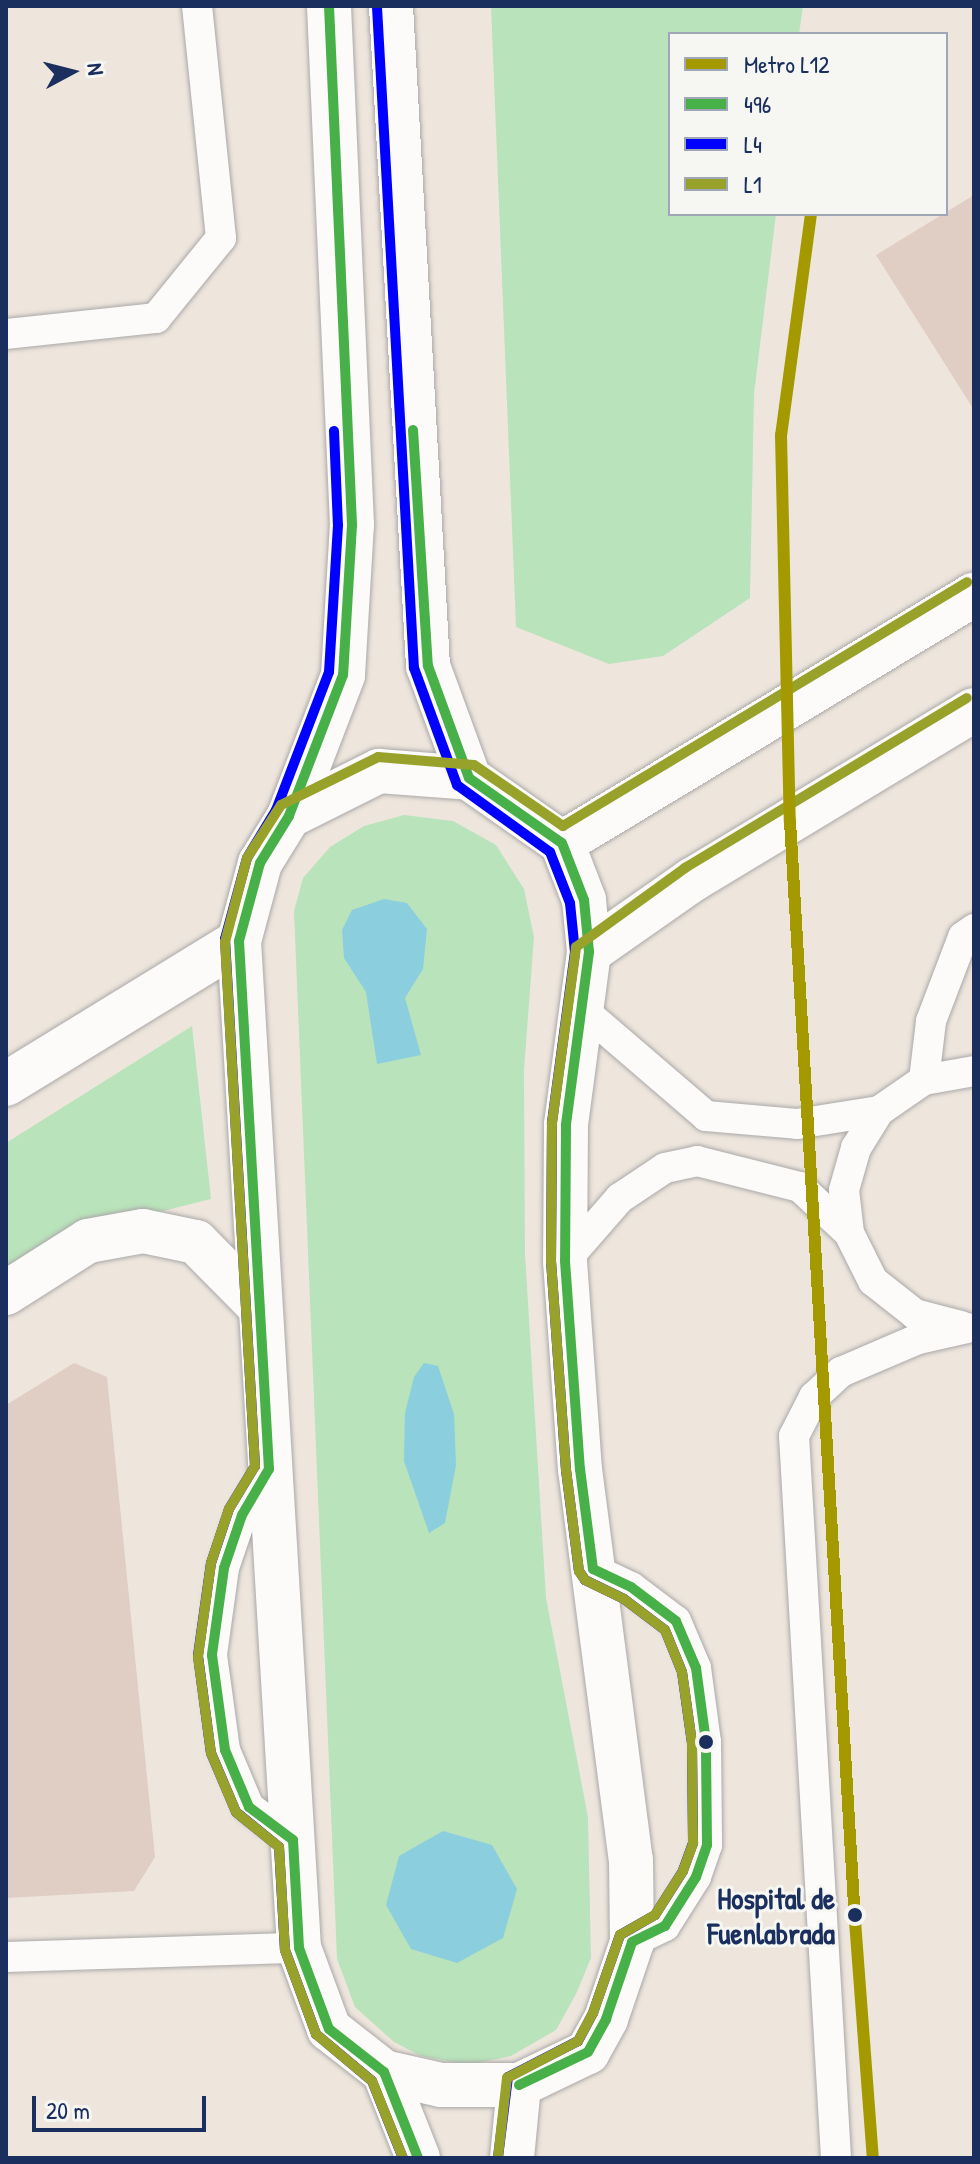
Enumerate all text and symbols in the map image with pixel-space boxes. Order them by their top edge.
north arrow [32,32,112,112]
legend [668,32,948,216]
text: Metro L12 [744,48,829,80]
text: N [80,61,111,77]
text: 496 [744,88,771,120]
text: L4 [744,128,762,160]
text: L1 [744,168,762,200]
unlabelled marker [698,1734,714,1750]
place label: Hospital de Fuenlabrada [707,1880,835,1950]
marker: Hospital de Fuenlabrada [842,1902,868,1928]
scale bar [36,2080,210,2130]
text: 20 m [46,2094,90,2126]

